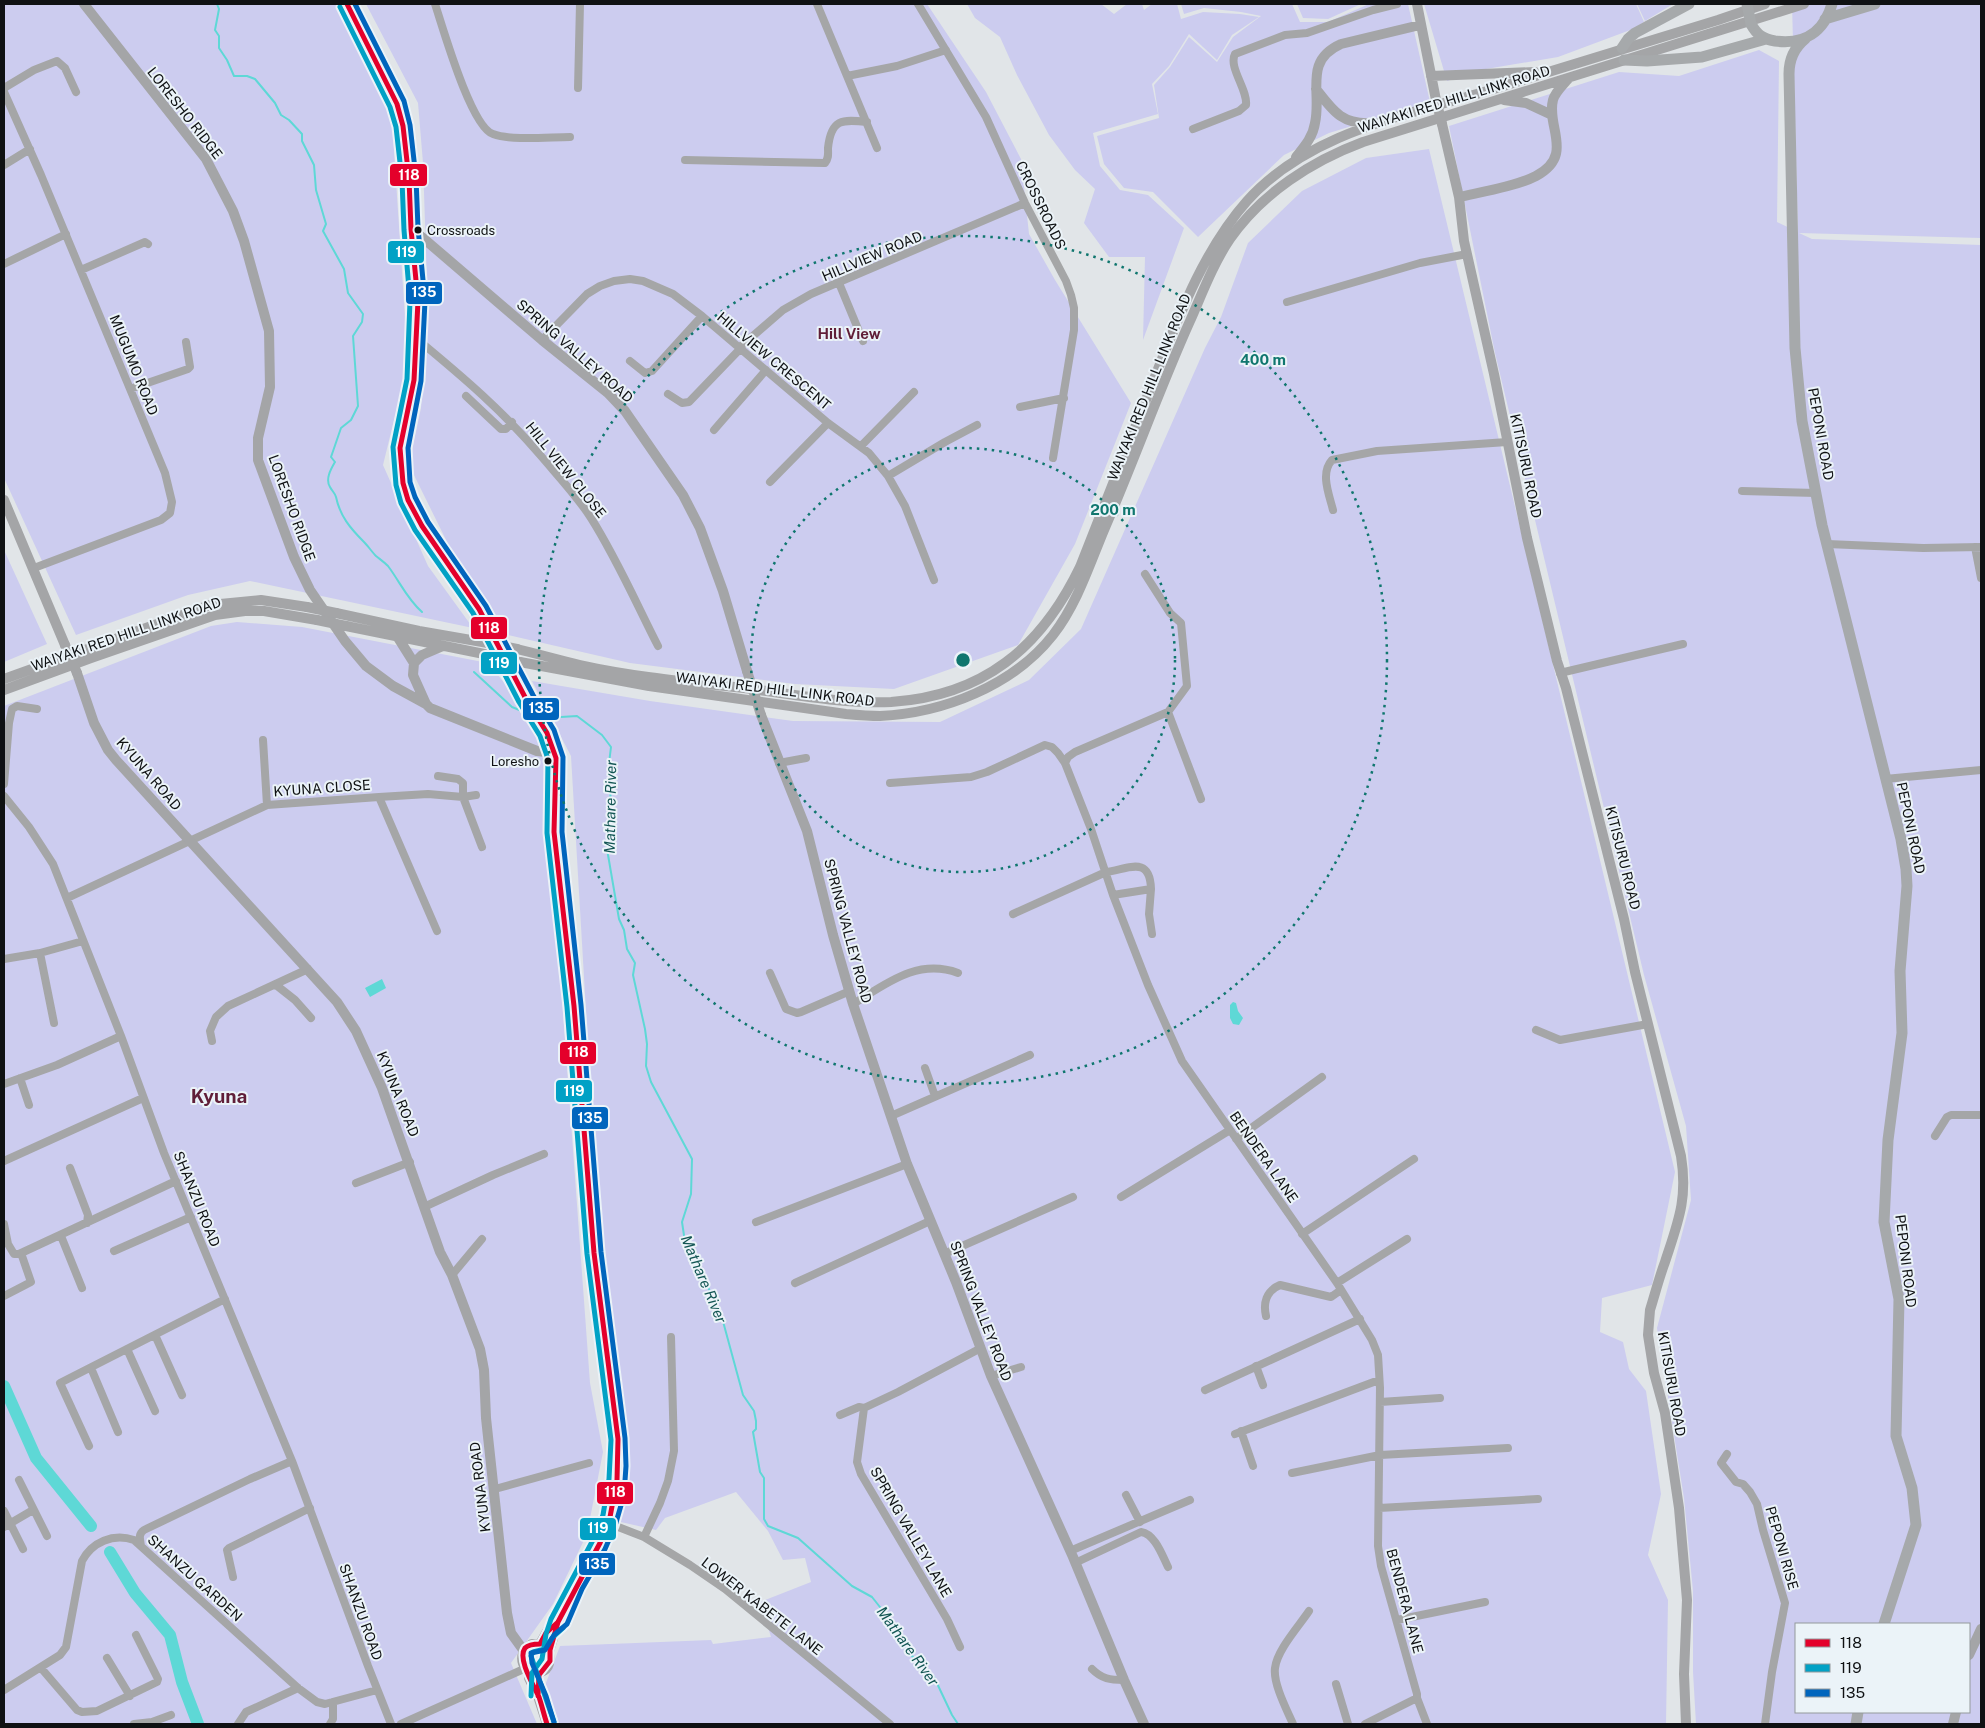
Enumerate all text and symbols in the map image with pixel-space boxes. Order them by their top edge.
street label: WAIYAKI RED HILL LINK ROAD [1356,62,1552,136]
street label: LORESHO RIDGE [144,64,226,162]
street label: CROSSROADS [1013,158,1069,252]
line badge: 118 [389,163,428,187]
text: 118 [398,167,420,183]
place label: Crossroads [427,223,495,238]
marker: Crossroads [413,225,423,235]
street label: HILLVIEW ROAD [819,228,925,284]
line badge: 119 [387,240,425,264]
text: 119 [395,244,417,260]
line badge: 135 [405,281,443,305]
text: 135 [412,284,436,300]
street label: WAIYAKI RED HILL LINK ROAD [1104,291,1194,483]
street label: SPRING VALLEY ROAD [514,296,636,406]
street label: HILLVIEW CRESCENT [714,309,834,413]
street label: MUGUMO ROAD [107,312,161,418]
district label: Hill View [817,325,881,342]
text: 400 m [1240,351,1286,368]
street label: PEPONI ROAD [1805,387,1837,481]
street label: KITISURU ROAD [1507,412,1545,520]
street label: HILL VIEW CLOSE [522,419,610,521]
street label: LORESHO RIDGE [265,453,319,563]
text: 200 m [1090,501,1136,518]
street label: WAIYAKI RED HILL LINK ROAD [29,594,223,674]
line badge: 118 [470,616,508,640]
text: 118 [478,620,500,636]
line badge: 119 [480,651,518,675]
centre of rings [954,651,972,669]
text: 119 [488,655,510,671]
street label: WAIYAKI RED HILL LINK ROAD [675,669,875,709]
line badge: 135 [522,697,560,721]
text: 135 [529,700,553,716]
street label: KYUNA ROAD [113,735,185,813]
place label: Loresho [491,754,539,769]
marker: Loresho [543,756,553,766]
water label: Mathare River [601,760,619,854]
street label: KYUNA CLOSE [273,777,371,799]
street label: PEPONI ROAD [1893,781,1929,875]
street label: KITISURU ROAD [1602,805,1644,911]
street label: SPRING VALLEY ROAD [821,857,875,1005]
line badge: 118 [559,1041,597,1065]
text: 118 [567,1044,589,1060]
street label: KYUNA ROAD [374,1049,422,1139]
line badge: 119 [555,1079,593,1103]
text: 119 [563,1083,585,1099]
district label: Kyuna [191,1085,247,1107]
line badge: 135 [571,1106,609,1130]
street label: BENDERA LANE [1227,1108,1301,1206]
text: 135 [578,1110,602,1126]
street label: SHANZU ROAD [171,1149,223,1249]
street label: PEPONI ROAD [1892,1214,1920,1308]
water label: Mathare River [678,1232,730,1326]
street label: SPRING VALLEY ROAD [947,1239,1015,1383]
street label: KITISURU ROAD [1655,1330,1689,1438]
street label: KYUNA ROAD [467,1441,493,1533]
street label: SPRING VALLEY LANE [867,1464,955,1600]
line badge: 118 [596,1481,634,1505]
text: 118 [604,1484,626,1500]
street label: PEPONI RISE [1762,1504,1802,1592]
line badge: 119 [579,1517,617,1541]
text: 119 [587,1520,609,1536]
street label: SHANZU GARDEN [145,1531,245,1625]
street label: BENDERA LANE [1383,1547,1427,1655]
line badge: 135 [578,1552,616,1576]
street label: LOWER KABETE LANE [698,1554,826,1658]
text: 135 [585,1556,609,1572]
street label: SHANZU ROAD [336,1562,386,1662]
water label: Mathare River [873,1603,943,1689]
legend [1795,1623,1970,1713]
text: 118 [1840,1634,1862,1651]
text: 119 [1840,1659,1862,1676]
text: 135 [1840,1684,1865,1701]

